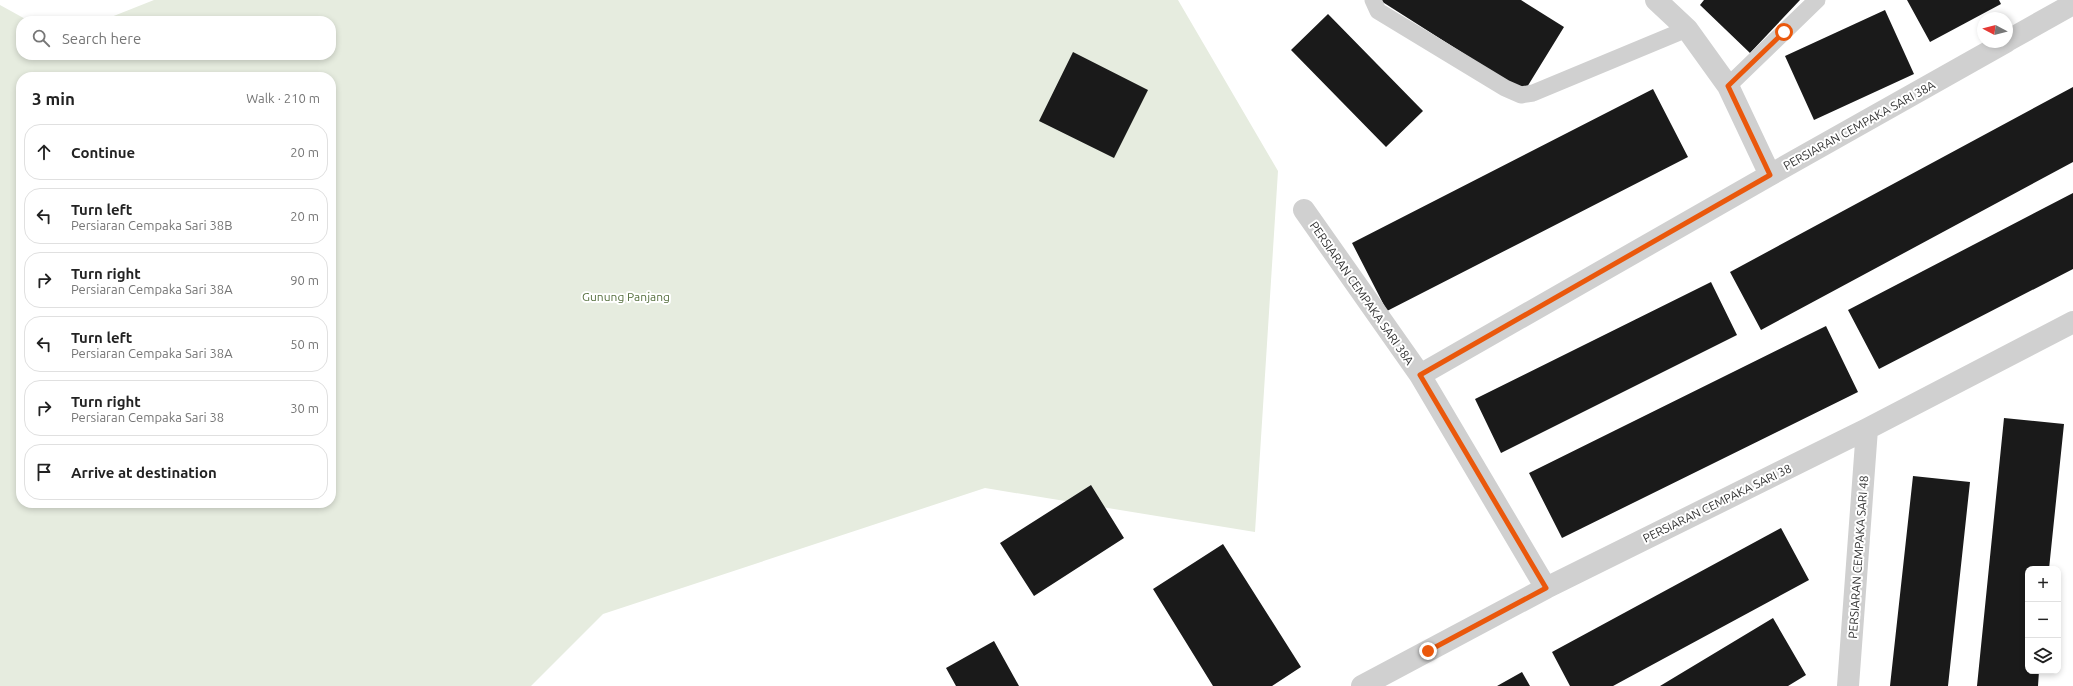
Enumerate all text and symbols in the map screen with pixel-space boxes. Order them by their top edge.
north arrow [1977,12,2013,48]
search box [16,16,336,60]
route start [1775,23,1793,41]
icon: search [30,27,52,49]
text: Search here [62,30,141,47]
street label: PERSIARAN CEMPAKA SARI 38A [1781,78,1937,172]
text: 3 min [32,89,75,108]
text: Walk · 210 m [246,91,320,105]
icon: ahead [33,141,55,163]
text: Continue [71,144,135,161]
text: 20 m [290,145,319,159]
text: Turn left [71,201,132,218]
icon: left [33,205,55,227]
text: 20 m [290,209,319,223]
text: Persiaran Cempaka Sari 38B [71,218,232,232]
street label: PERSIARAN CEMPAKA SARI 38A [1307,219,1417,367]
text: Turn right [71,265,141,282]
icon: right [33,269,55,291]
text: 90 m [290,273,319,287]
text: Persiaran Cempaka Sari 38A [71,282,233,296]
park label: Gunung Panjang [582,290,670,303]
text: Turn left [71,329,132,346]
icon: left [33,333,55,355]
text: 50 m [290,337,319,351]
text: Persiaran Cempaka Sari 38A [71,346,233,360]
text: Turn right [71,393,141,410]
icon: right [33,397,55,419]
text: 30 m [290,401,319,415]
text: Persiaran Cempaka Sari 38 [71,410,224,424]
icon: arrive [33,461,55,483]
street label: PERSIARAN CEMPAKA SARI 38 [1641,461,1794,545]
text: Arrive at destination [71,464,217,481]
street label: PERSIARAN CEMPAKA SARI 48 [1846,475,1870,639]
map controls [2025,566,2061,674]
button: + [2025,566,2061,602]
button: − [2025,602,2061,638]
button: layers [2025,638,2061,674]
route end [1419,642,1437,660]

